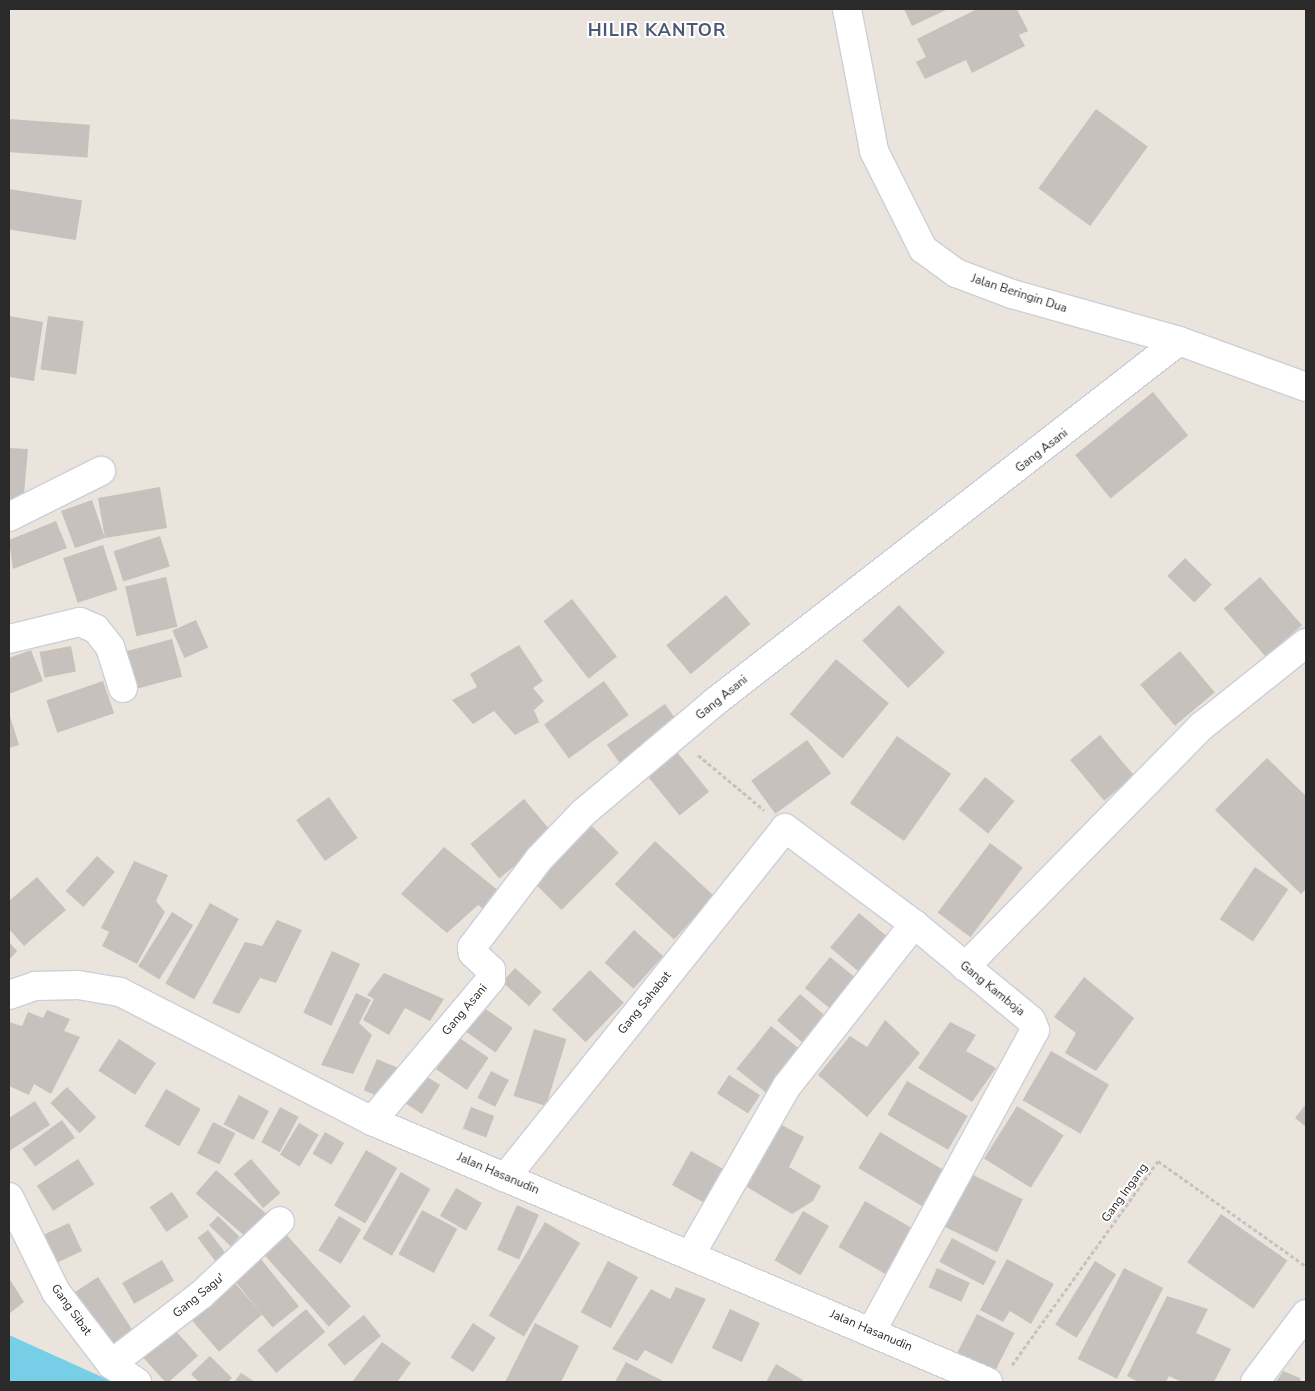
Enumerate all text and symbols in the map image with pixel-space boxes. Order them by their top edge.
district label: HILIR KANTOR [586,19,728,41]
street label: Jalan Beringin Dua [969,272,1069,316]
street label: Gang Asani [1013,426,1071,476]
street label: Gang Asani [693,673,751,723]
street label: Gang Kamboja [957,959,1027,1019]
street label: Gang Sahabat [615,969,675,1037]
street label: Gang Asani [439,981,491,1039]
street label: Jalan Hasanudin [455,1150,541,1198]
street label: Gang Ingang [1099,1161,1151,1225]
street label: Gang Sagu' [170,1271,228,1321]
street label: Gang Sibat [48,1282,94,1338]
street label: Jalan Hasanudin [828,1307,914,1355]

